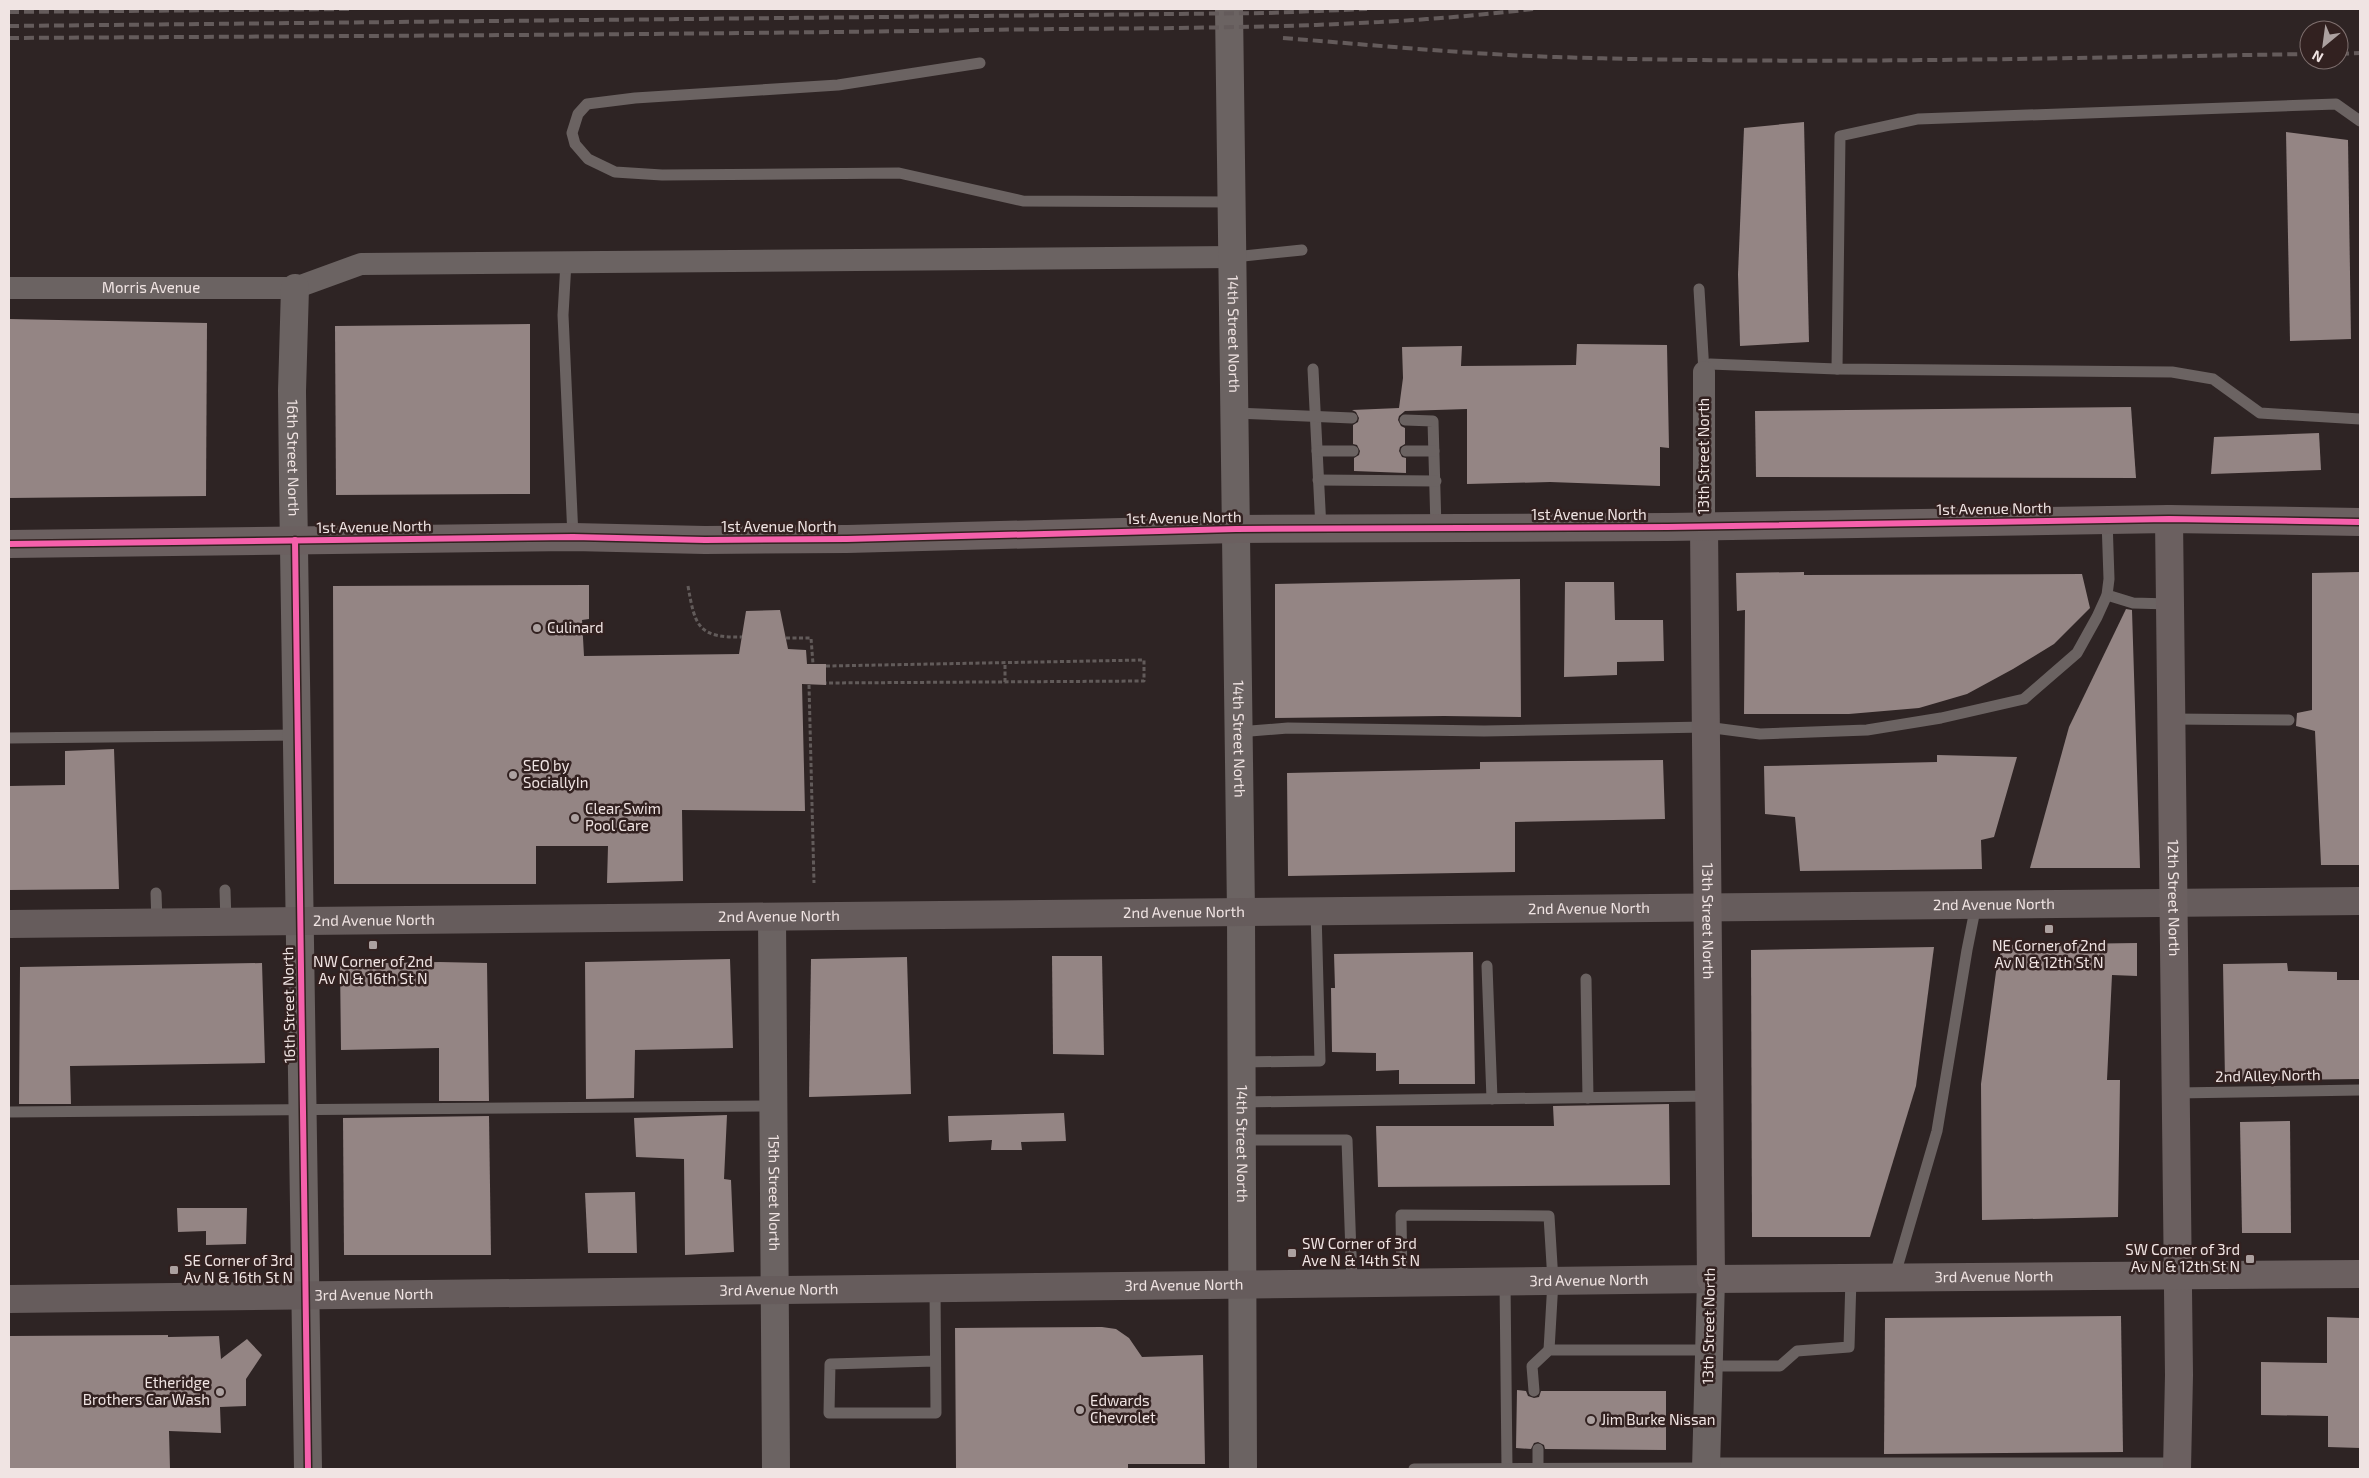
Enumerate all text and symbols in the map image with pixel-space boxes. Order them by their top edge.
north arrow [2299,20,2349,70]
text: N [2309,47,2326,67]
street label: 14th Street North [1225,275,1244,393]
street label: Morris Avenue [102,278,200,296]
street label: 13th Street North [1694,398,1712,514]
street label: 16th Street North [284,399,304,517]
street label: 1st Avenue North [1936,498,2052,518]
street label: 1st Avenue North [1531,505,1647,523]
street label: 1st Avenue North [1126,507,1242,527]
street label: 1st Avenue North [316,516,432,536]
street label: 1st Avenue North [721,517,837,535]
place label: Culinard [547,618,604,636]
marker: Culinard [531,622,543,634]
street label: 14th Street North [1230,680,1249,798]
place label: SEO by SociallyIn [523,756,588,791]
marker: SEO by SociallyIn [507,769,519,781]
place label: Clear Swim Pool Care [585,799,661,834]
marker: Clear Swim Pool Care [569,812,581,824]
street label: 12th Street North [2165,839,2184,956]
street label: 13th Street North [1699,863,1718,979]
street label: 2nd Avenue North [1933,894,2055,913]
street label: 2nd Avenue North [1528,898,1650,917]
street label: 2nd Avenue North [1123,902,1245,921]
street label: 2nd Avenue North [718,906,840,925]
street label: 2nd Avenue North [313,910,435,929]
marker: NE Corner of 2nd Av N & 12th St N [2043,923,2055,935]
place label: NE Corner of 2nd Av N & 12th St N [1992,936,2106,971]
marker: NW Corner of 2nd Av N & 16th St N [367,939,379,951]
street label: 16th Street North [278,946,298,1064]
place label: NW Corner of 2nd Av N & 16th St N [313,952,433,987]
street label: 2nd Alley North [2215,1065,2321,1085]
street label: 14th Street North [1234,1085,1252,1203]
street label: 15th Street North [766,1135,784,1251]
place label: SW Corner of 3rd Ave N & 14th St N [1302,1234,1420,1269]
place label: SW Corner of 3rd Av N & 12th St N [2125,1240,2240,1275]
marker: SW Corner of 3rd Ave N & 14th St N [1286,1247,1298,1259]
place label: SE Corner of 3rd Av N & 16th St N [184,1251,293,1286]
marker: SW Corner of 3rd Av N & 12th St N [2244,1253,2256,1265]
marker: SE Corner of 3rd Av N & 16th St N [168,1264,180,1276]
street label: 3rd Avenue North [1934,1266,2054,1285]
street label: 13th Street North [1698,1268,1718,1384]
street label: 3rd Avenue North [1529,1270,1649,1289]
street label: 3rd Avenue North [1124,1274,1244,1294]
street label: 3rd Avenue North [719,1279,839,1299]
street label: 3rd Avenue North [314,1284,434,1303]
place label: Etheridge Brothers Car Wash [83,1373,210,1408]
marker: Etheridge Brothers Car Wash [214,1386,226,1398]
place label: Edwards Chevrolet [1090,1391,1156,1426]
marker: Edwards Chevrolet [1074,1404,1086,1416]
place label: Jim Burke Nissan [1601,1410,1715,1428]
marker: Jim Burke Nissan [1585,1414,1597,1426]

